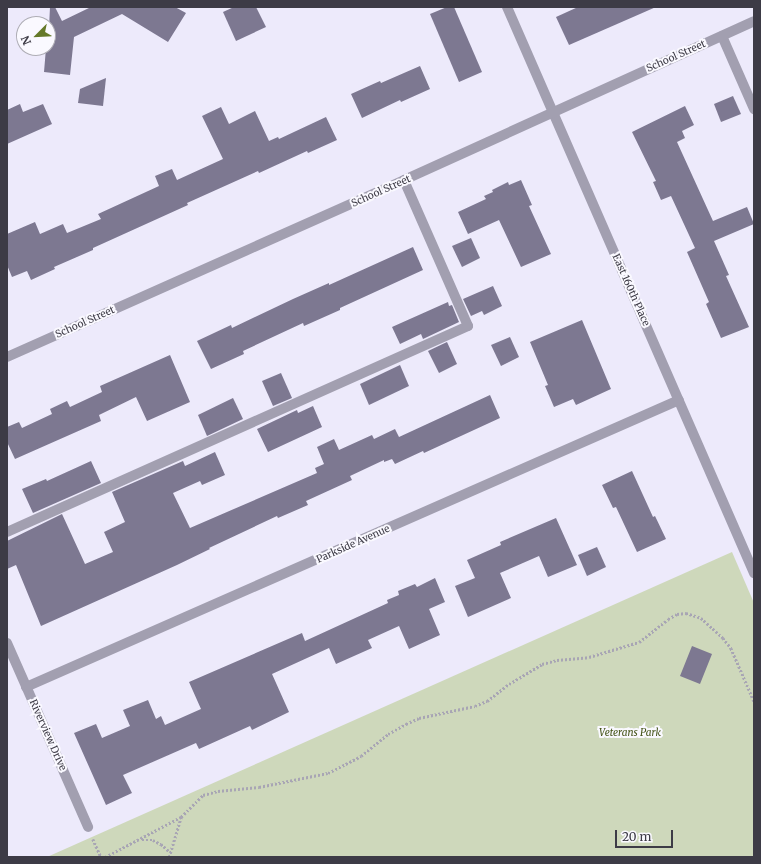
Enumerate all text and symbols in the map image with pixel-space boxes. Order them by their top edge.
north arrow [16,16,56,56]
text: N [18,34,34,47]
street label: School Street [645,38,707,74]
street label: School Street [350,173,412,209]
street label: East 160th Place [610,252,652,328]
street label: School Street [54,304,116,340]
street label: Parkside Avenue [314,522,392,566]
street label: Riverview Drive [27,698,69,772]
park label: Veterans Park [599,727,661,739]
scale bar [617,822,675,848]
text: 20 m [622,829,651,844]

